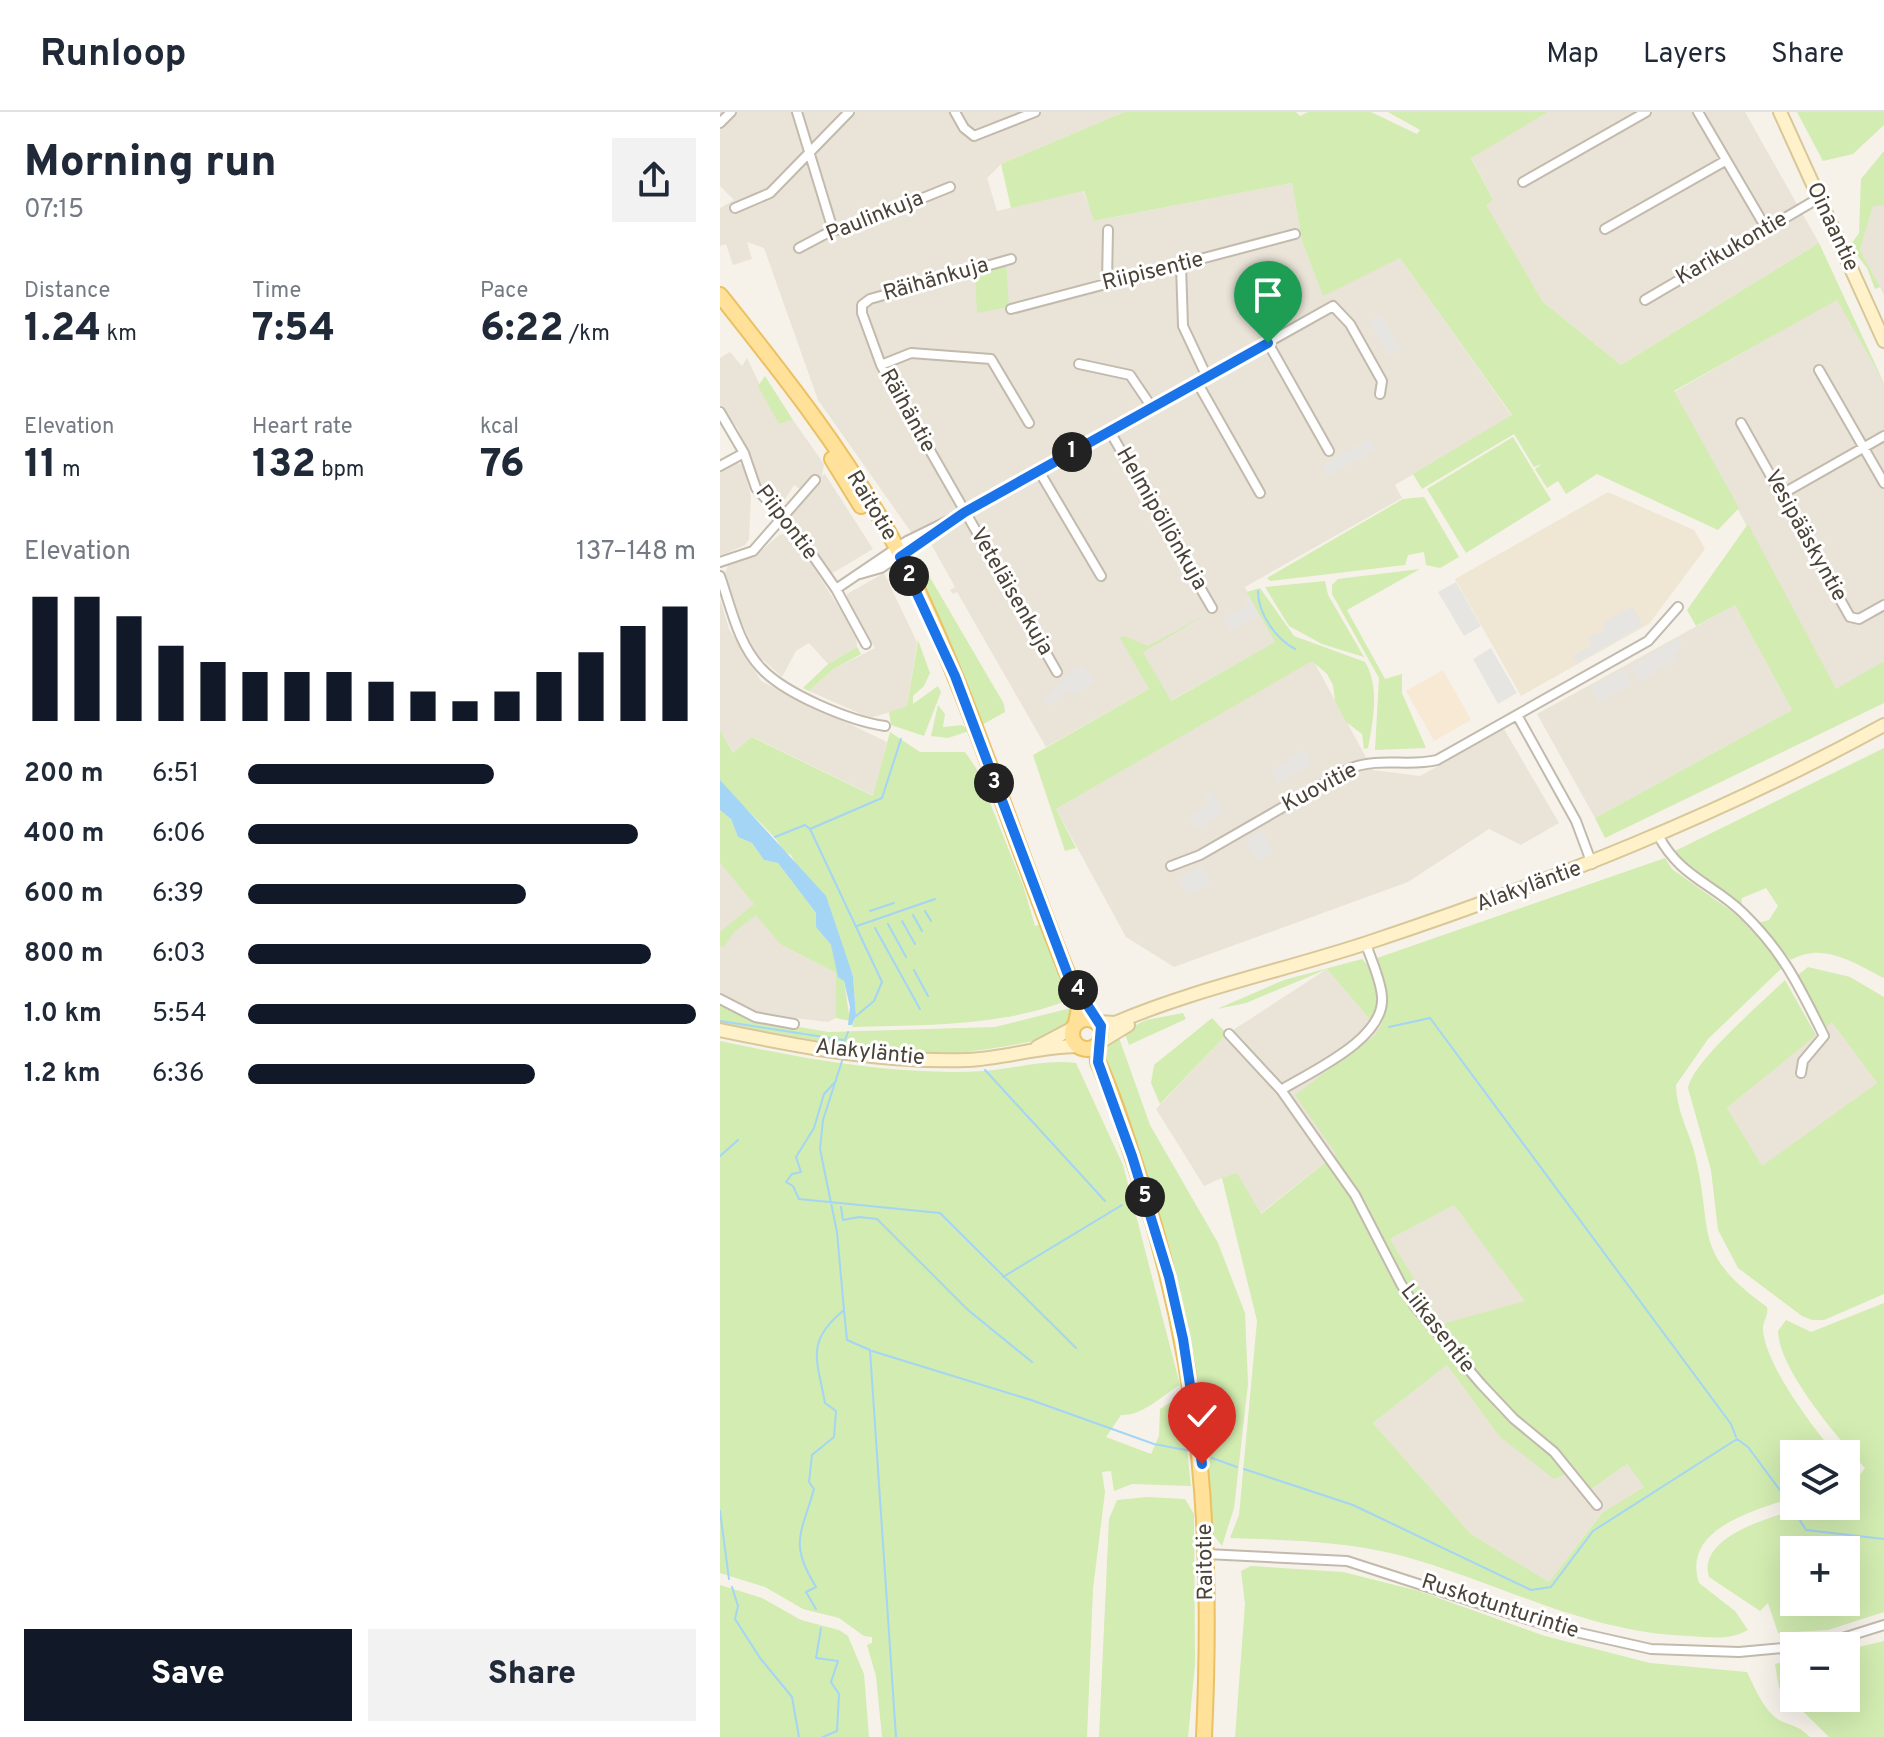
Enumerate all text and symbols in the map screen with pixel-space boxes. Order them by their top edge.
text: Runloop [40,31,187,80]
text: Map [1546,37,1599,73]
text: Layers [1643,37,1727,73]
text: Share [1771,37,1844,73]
text: Morning run [24,136,277,192]
button: share [612,138,696,222]
street label: Oinaantie [1800,178,1864,276]
street label: Paulinkuja [822,185,928,249]
text: 07:15 [24,194,84,227]
street label: Karikukontie [1671,206,1793,292]
street label: Riipisentie [1100,246,1206,298]
street label: Räihänkuja [880,252,992,308]
pin [1234,261,1302,343]
icon: arrive [1246,273,1290,317]
text: Distance [24,278,110,305]
text: Time [252,278,301,305]
text: Pace [480,278,528,305]
text: 1.24 [24,305,101,355]
text: 7:54 [252,305,335,355]
text: 6:22 [480,305,564,355]
text: km [101,321,137,348]
text: /km [564,321,610,348]
street label: Räihäntie [873,364,941,458]
text: Elevation [24,414,114,441]
text: Heart rate [252,414,353,441]
text: kcal [480,414,519,441]
pin: 1 [1052,432,1092,472]
text: 1 [1068,438,1076,465]
text: 11 [24,441,57,491]
text: 132 [252,441,316,491]
text: 76 [480,441,525,491]
street label: Helmipöllönkuja [1109,443,1213,595]
text: m [57,457,81,484]
text: bpm [316,457,364,484]
street label: Raitotie [840,466,902,546]
street label: Vesipääskyntie [1758,466,1852,606]
street label: Piipontie [749,480,823,566]
street label: Veteläisenkuja [964,523,1058,661]
text: Elevation [24,536,131,569]
text: 137–148 m [576,536,696,569]
pin: 2 [889,556,929,596]
text: 2 [902,562,916,589]
street label: Kuovitie [1278,757,1362,819]
text: 200 m [24,758,103,791]
text: 6:51 [152,758,199,791]
pin: 3 [974,763,1014,803]
text: 3 [987,769,1001,796]
text: 400 m [24,818,104,851]
text: 6:06 [152,818,206,851]
street label: Alakyläntie [1473,856,1585,918]
text: 600 m [24,878,104,911]
text: 6:39 [152,878,204,911]
text: 800 m [24,938,104,971]
text: 6:03 [152,938,206,971]
pin: 4 [1058,970,1098,1010]
text: 4 [1071,976,1085,1003]
text: 1.0 km [24,998,102,1031]
text: 5:54 [152,998,207,1031]
street label: Alakyläntie [814,1034,926,1072]
text: 1.2 km [24,1058,101,1091]
text: 6:36 [152,1058,205,1091]
pin: 5 [1125,1177,1165,1217]
text: 5 [1138,1183,1152,1210]
street label: Liikasentie [1394,1279,1480,1379]
pin [1168,1382,1236,1464]
icon: check [1180,1394,1224,1438]
map controls [1780,1440,1860,1712]
button: layers [1780,1440,1860,1520]
street label: Raitotie [1192,1523,1220,1601]
button: + [1780,1536,1860,1616]
street label: Ruskotunturintie [1418,1569,1582,1645]
button: Save [24,1629,352,1721]
button: Share [368,1629,696,1721]
button: − [1780,1632,1860,1712]

